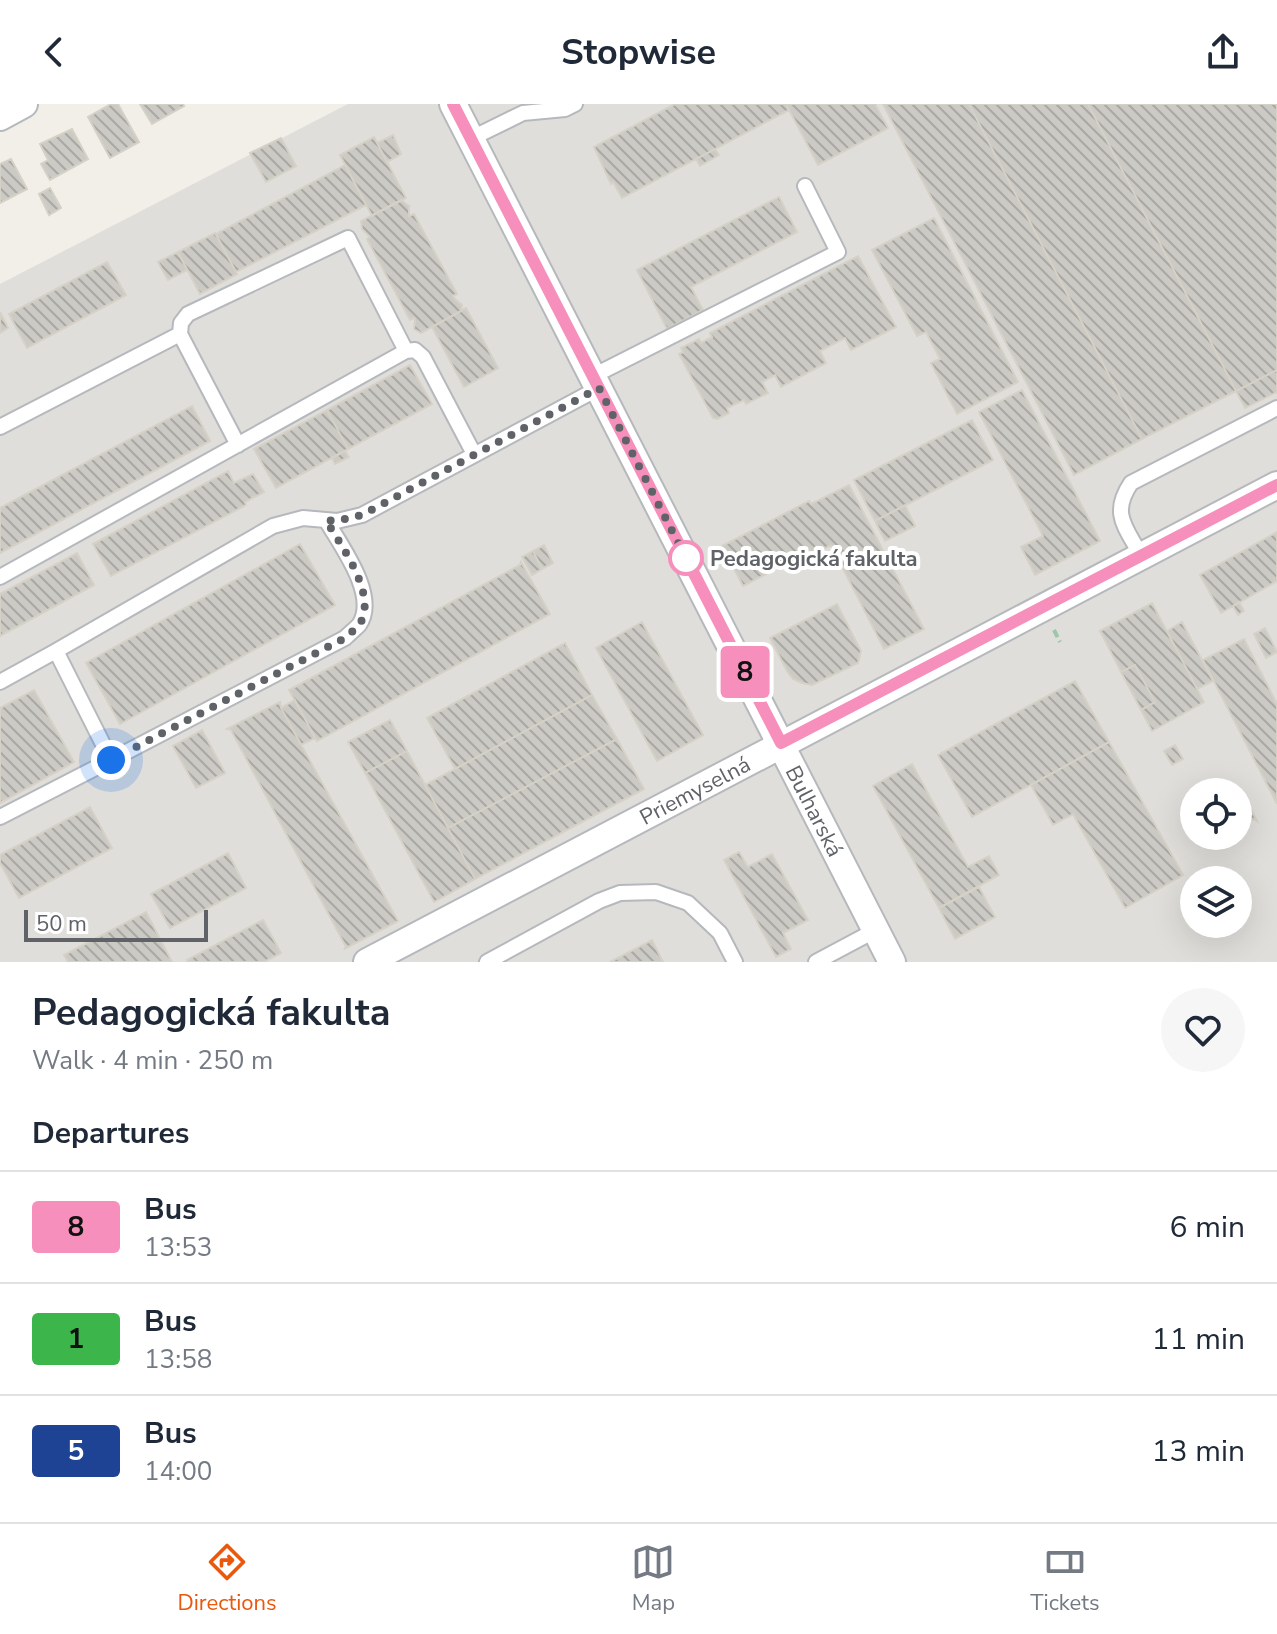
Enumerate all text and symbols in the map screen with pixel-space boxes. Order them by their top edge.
text: Stopwise [561,28,716,77]
icon: back [32,30,76,74]
icon: share [1201,30,1245,74]
marker: Pedagogická fakulta [669,541,703,575]
place label: Pedagogická fakulta [710,544,918,574]
line badge: 8 [719,646,771,698]
text: 8 [737,653,753,691]
your location [91,740,131,780]
street label: Priemyselná [635,750,756,833]
street label: Bulharská [778,760,850,862]
map controls [1180,778,1252,938]
button: locate [1180,778,1252,850]
button: layers [1180,866,1252,938]
scale bar [24,906,208,942]
text: 50 m [36,909,87,939]
text: Pedagogická fakulta [32,987,390,1038]
button: heart [1161,988,1245,1072]
text: Walk · 4 min · 250 m [32,1043,273,1078]
text: Departures [32,1113,189,1154]
text: Bus [144,1189,197,1230]
text: 6 min [1170,1207,1245,1248]
text: 8 [68,1208,84,1246]
text: 13:53 [144,1230,212,1265]
text: Bus [144,1301,197,1342]
text: 11 min [1152,1319,1245,1360]
text: 1 [68,1320,84,1358]
text: 13:58 [144,1342,212,1377]
text: Bus [144,1413,197,1454]
text: 13 min [1152,1431,1245,1472]
text: 5 [68,1432,84,1470]
text: 14:00 [144,1454,212,1489]
tab: Directions [177,1540,277,1618]
tab: Map [631,1540,675,1618]
tab: Tickets [1030,1540,1100,1618]

